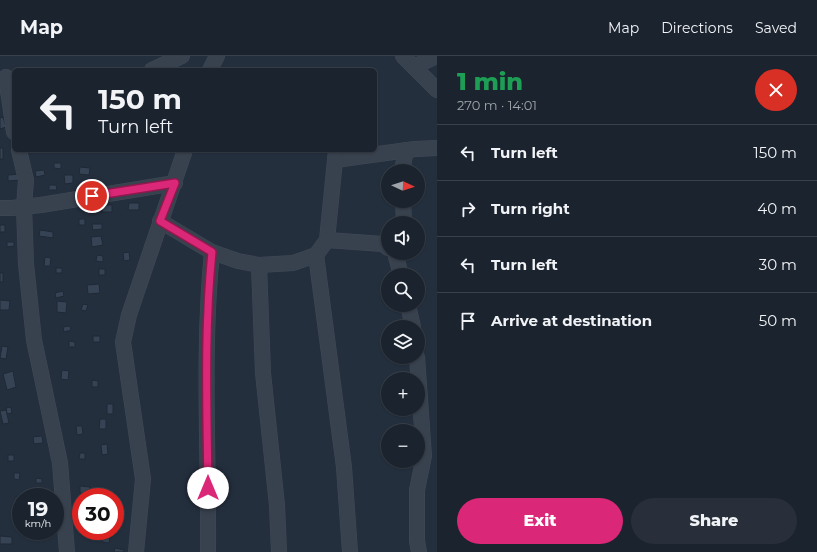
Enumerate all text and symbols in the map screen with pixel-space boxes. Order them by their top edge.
text: Map [20,16,63,39]
text: Map [608,19,639,37]
text: Directions [661,19,733,37]
text: Saved [755,19,797,37]
text: 1 min [457,67,523,96]
button: close [755,69,797,111]
text: 150 m [98,82,182,116]
icon: left [32,84,84,136]
text: 270 m · 14:01 [457,97,537,113]
text: Turn left [98,116,173,138]
icon: left [457,142,479,164]
text: Turn left [491,143,558,162]
text: 150 m [753,143,797,162]
north arrow [381,164,425,208]
map controls [381,164,425,468]
pin [75,179,109,213]
icon: arrive [81,185,103,207]
icon: right [457,198,479,220]
text: Turn right [491,199,570,218]
text: 40 m [757,199,797,218]
button: sound [381,216,425,260]
icon: left [457,254,479,276]
text: Turn left [491,255,558,274]
text: 30 m [759,255,797,274]
button: search [381,268,425,312]
icon: arrive [457,310,479,332]
text: Arrive at destination [491,311,652,330]
text: 50 m [759,311,797,330]
button: layers [381,320,425,364]
button: + [381,372,425,416]
button: − [381,424,425,468]
position arrow [187,467,229,509]
speed limit sign: 30 [72,488,124,540]
text: 19 [28,497,48,521]
button: Exit [457,498,623,544]
button: Share [631,498,797,544]
text: km/h [25,517,51,530]

